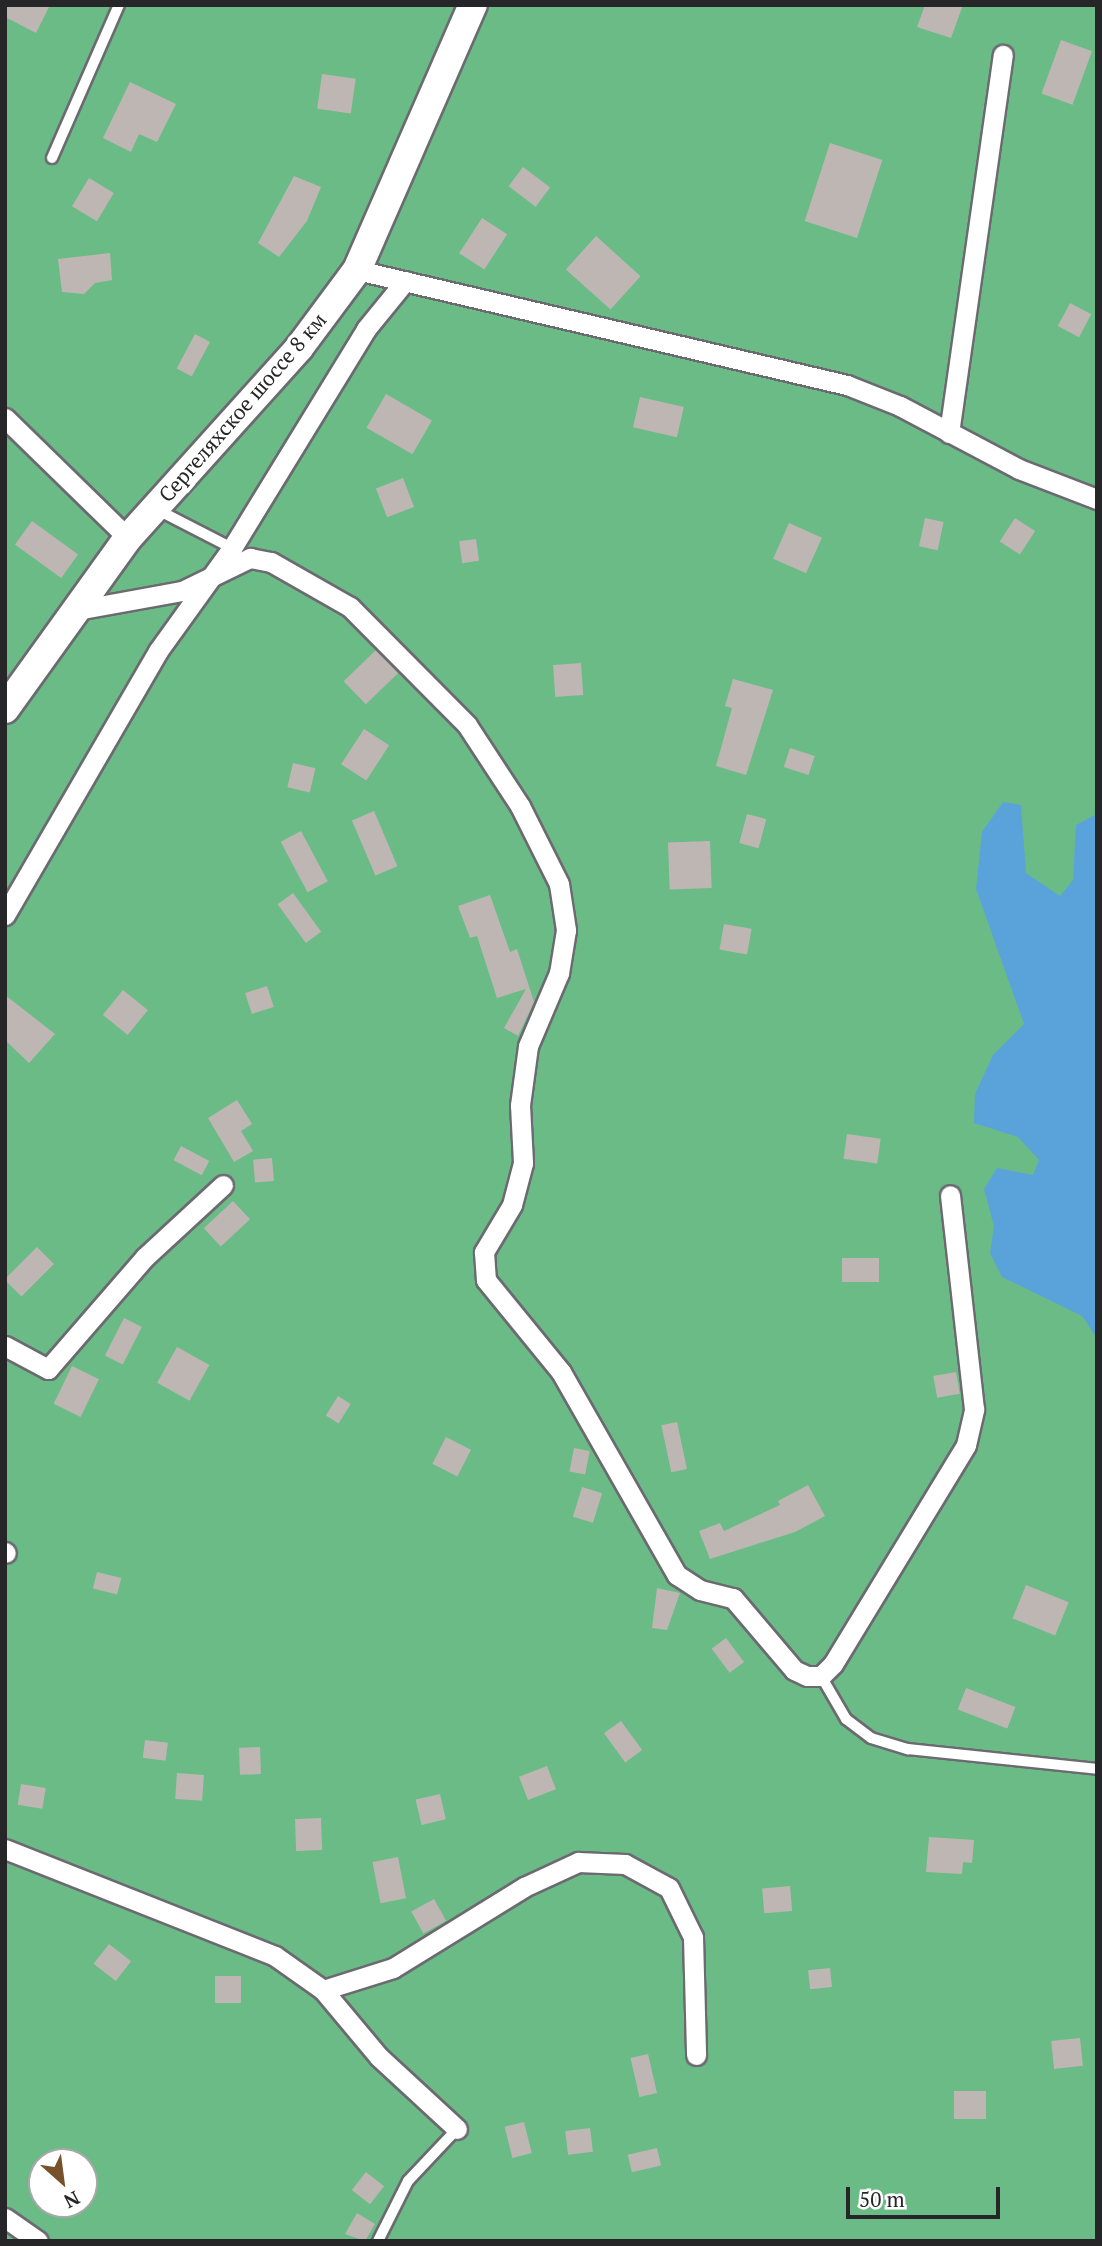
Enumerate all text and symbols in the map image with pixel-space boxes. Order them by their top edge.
street label: Сергеляхское шоссе 8 км [153,307,331,507]
north arrow [28,2148,98,2218]
scale bar [850,2172,1004,2216]
text: 50 m [859,2185,905,2213]
text: N [60,2186,84,2215]

